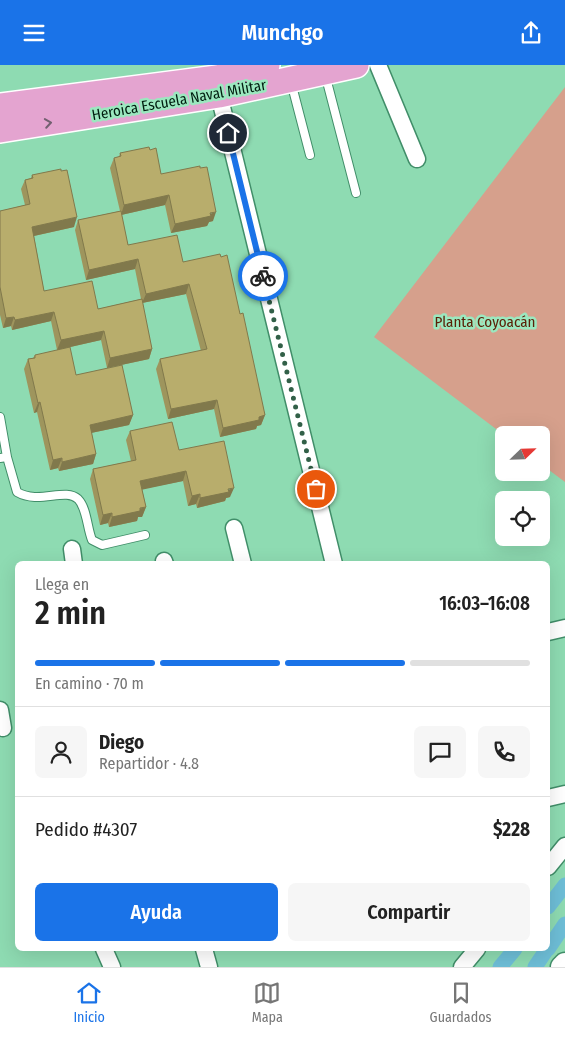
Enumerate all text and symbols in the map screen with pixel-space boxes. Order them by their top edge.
icon: menu [20,19,48,47]
text: Munchgo [242,19,323,46]
icon: share [517,19,545,47]
street label: Heroica Escuela Naval Militar [90,76,268,124]
pin [207,112,249,154]
one-way arrow [44,118,52,128]
icon: home [214,119,242,147]
courier [238,251,288,301]
icon: bike [249,262,277,290]
park label: Planta Coyoacán [435,313,535,331]
north arrow [495,426,550,481]
map controls [495,426,550,546]
pin [295,468,337,510]
icon: bag [302,475,330,503]
button: locate [495,491,550,546]
text: Llega en [35,575,89,594]
text: 16:03–16:08 [439,592,530,615]
text: 2 min [35,594,106,632]
text: En camino · 70 m [35,674,144,693]
button: person [35,726,87,778]
button: chat [414,726,466,778]
button: phone [478,726,530,778]
text: Diego [99,731,144,754]
text: Repartidor · 4.8 [99,754,199,773]
text: Pedido #4307 [35,818,137,841]
text: $228 [493,818,530,841]
button: Ayuda [35,883,278,941]
button: Compartir [288,883,530,941]
tab: Inicio [73,979,105,1026]
tab: Mapa [252,979,283,1026]
tab: Guardados [430,979,492,1026]

